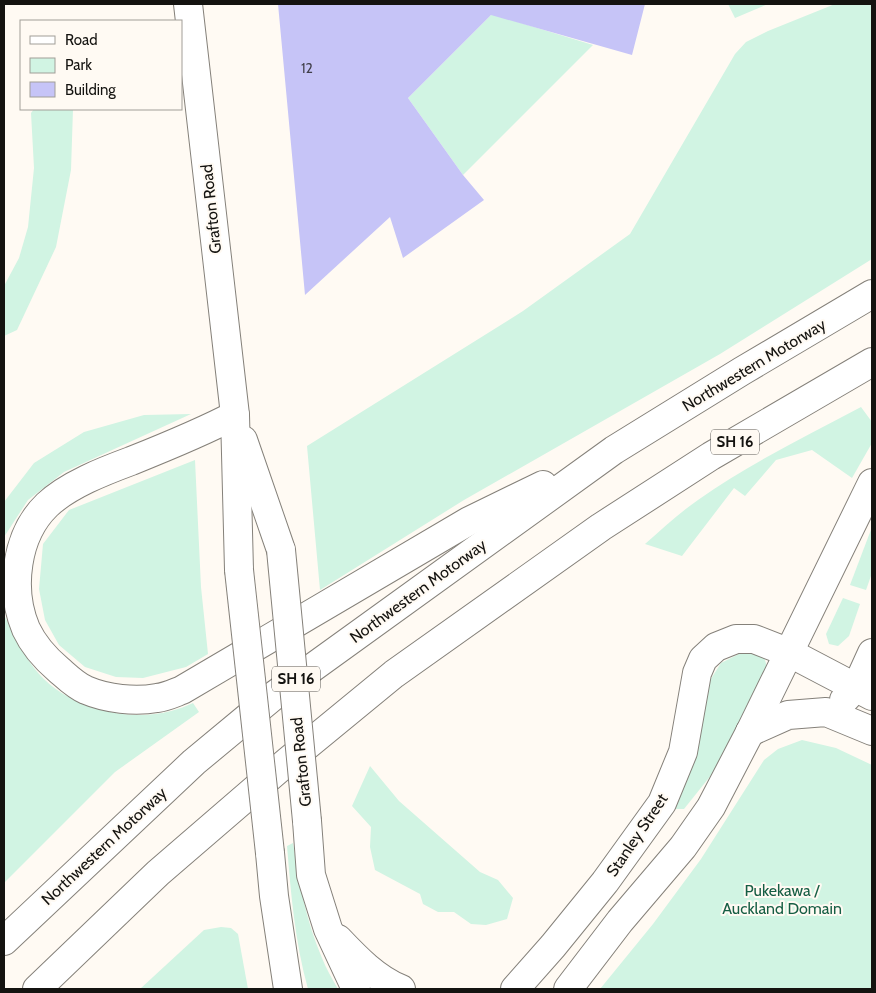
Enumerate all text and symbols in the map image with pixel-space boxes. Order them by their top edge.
legend [20,20,182,110]
text: Road [65,31,98,49]
text: Park [65,56,92,74]
house number: 12 [301,59,313,77]
text: Building [65,81,116,99]
street label: Grafton Road [197,163,225,255]
street label: Northwestern Motorway [679,315,829,415]
road number: SH 16 [711,430,759,454]
street label: Northwestern Motorway [346,535,490,647]
road number: SH 16 [272,666,320,692]
street label: Grafton Road [287,716,315,808]
street label: Northwestern Motorway [38,783,170,909]
street label: Stanley Street [602,790,672,880]
park label: Pukekawa / Auckland Domain [722,881,842,918]

